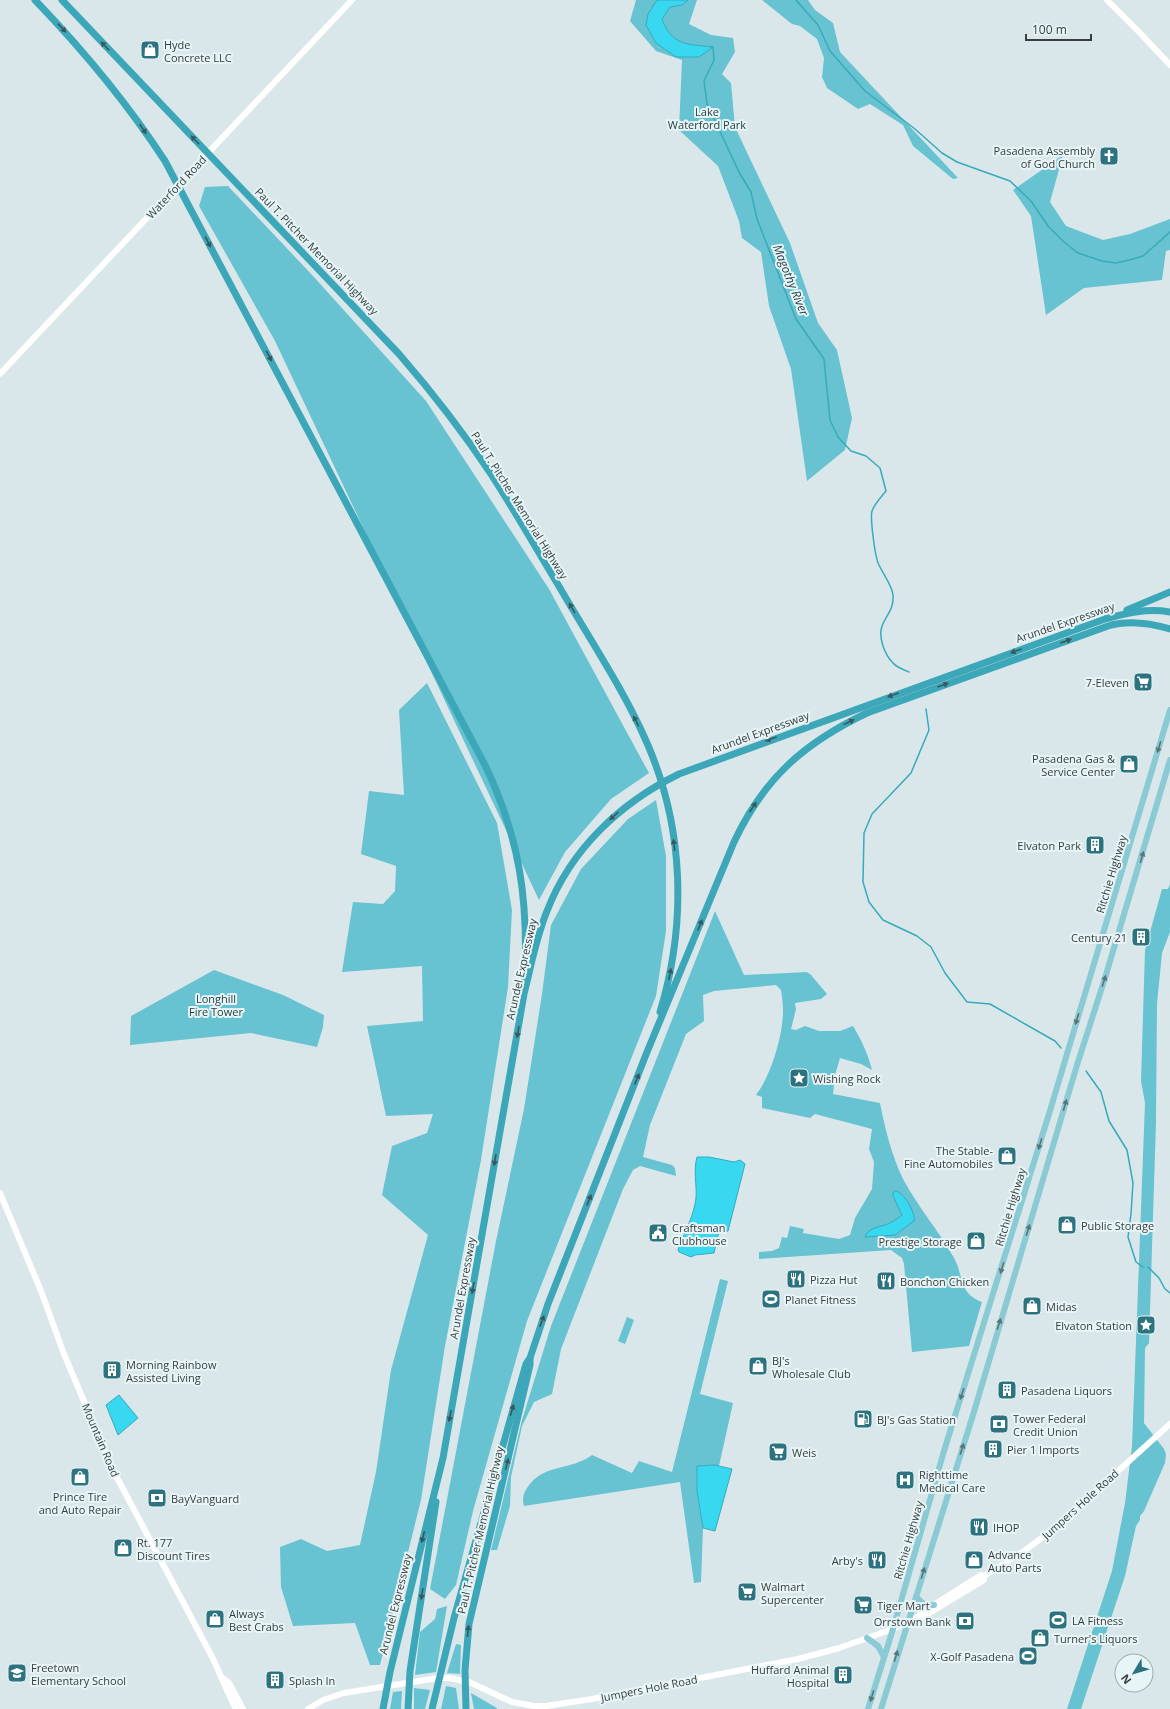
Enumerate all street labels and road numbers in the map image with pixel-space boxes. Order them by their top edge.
street label: Waterford Road [143,152,209,222]
street label: Paul T. Pitcher Memorial Highway [252,184,382,318]
street label: Paul T. Pitcher Memorial Highway [468,428,572,582]
street label: Arundel Expressway [1014,598,1117,646]
street label: Arundel Expressway [709,707,812,757]
street label: Ritchie Highway [1092,833,1130,915]
street label: Arundel Expressway [502,916,540,1021]
street label: Ritchie Highway [991,1166,1029,1248]
street label: Arundel Expressway [446,1235,478,1340]
street label: Mountain Road [79,1401,123,1479]
street label: Paul T. Pitcher Memorial Highway [453,1444,507,1615]
street label: Jumpers Hole Road [1038,1466,1122,1543]
street label: Ritchie Highway [890,1499,927,1581]
street label: Arundel Expressway [375,1552,415,1656]
street label: Jumpers Hole Road [598,1671,699,1705]

